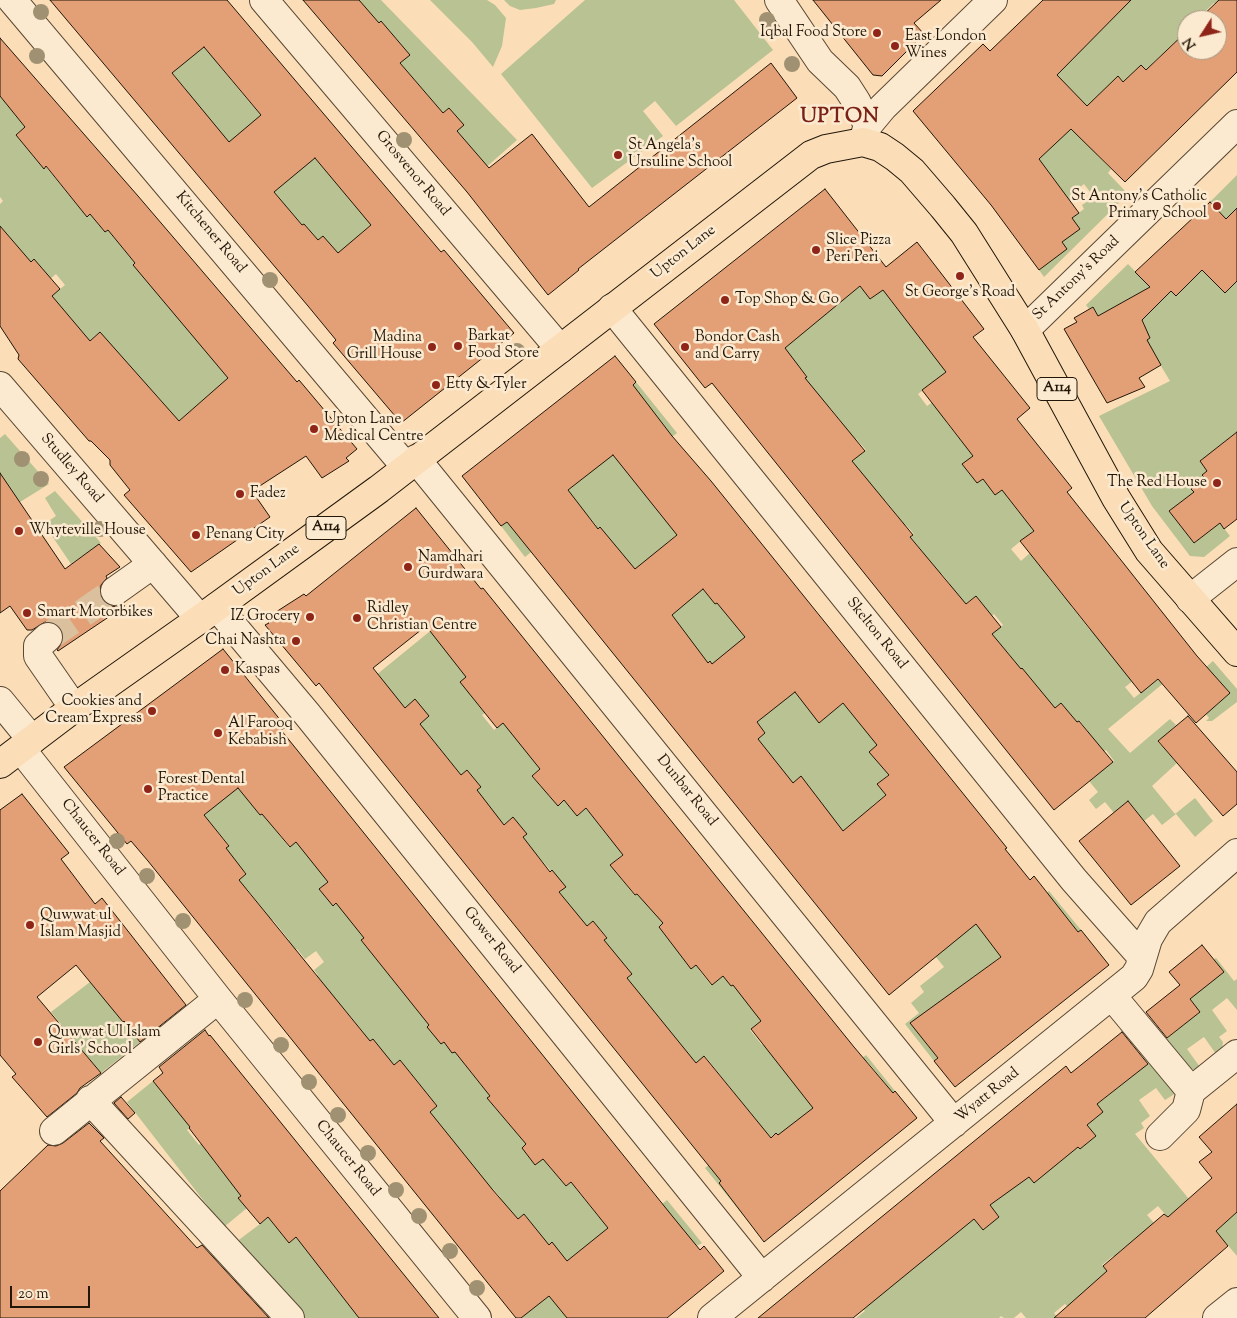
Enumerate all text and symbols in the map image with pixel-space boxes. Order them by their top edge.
north arrow [1177,10,1227,60]
place label: Iqbal Food Store [760,24,867,42]
marker: Iqbal Food Store [871,27,883,39]
place label: East London Wines [905,28,987,63]
text: N [1179,33,1202,53]
marker: East London Wines [889,40,901,52]
district label: UPTON [800,107,880,131]
street label: Grosvenor Road [371,128,453,220]
place label: St Angela's Ursuline School [628,137,733,172]
marker: St Angela's Ursuline School [612,149,624,161]
place label: St Antony's Catholic Primary School [1071,188,1207,223]
street label: Kitchener Road [171,189,249,277]
marker: St Antony's Catholic Primary School [1211,200,1223,212]
street label: Upton Lane [648,222,720,284]
place label: Slice Pizza Peri Peri [826,232,891,267]
street label: St Antony's Road [1030,233,1124,325]
marker: Slice Pizza Peri Peri [810,244,822,256]
marker: St George's Road [954,270,966,282]
place label: St George's Road [905,284,1015,302]
place label: Top Shop & Go [735,291,839,309]
marker: Top Shop & Go [719,294,731,306]
place label: Barkat Food Store [468,328,539,363]
place label: Madina Grill House [347,329,422,364]
place label: Bondor Cash and Carry [695,329,780,364]
marker: Barkat Food Store [452,340,464,352]
marker: Madina Grill House [426,341,438,353]
marker: Bondor Cash and Carry [679,341,691,353]
place label: Etty & Tyler [446,376,527,394]
road number: A114 [1037,378,1077,400]
marker: Etty & Tyler [430,379,442,391]
place label: Upton Lane Medical Centre [324,411,423,446]
marker: Upton Lane Medical Centre [308,423,320,435]
street label: Studley Road [36,431,106,507]
place label: The Red House [1107,474,1207,492]
marker: The Red House [1211,477,1223,489]
place label: Fadez [250,485,286,503]
marker: Fadez [234,488,246,500]
street label: Upton Lane [1113,499,1173,573]
road number: A114 [306,516,346,540]
place label: Whyteville House [29,522,146,540]
marker: Whyteville House [13,525,25,537]
place label: Penang City [206,526,284,544]
marker: Penang City [190,529,202,541]
street label: Upton Lane [230,541,304,601]
place label: Namdhari Gurdwara [418,549,483,584]
marker: Namdhari Gurdwara [402,561,414,573]
street label: Skelton Road [842,595,910,673]
place label: Ridley Christian Centre [367,600,477,635]
place label: Smart Motorbikes [37,604,153,622]
marker: Smart Motorbikes [21,607,33,619]
place label: IZ Grocery [230,608,300,626]
marker: IZ Grocery [304,611,316,623]
marker: Ridley Christian Centre [351,612,363,624]
place label: Chai Nashta [205,632,286,650]
marker: Chai Nashta [290,635,302,647]
place label: Kaspas [235,661,280,679]
marker: Kaspas [219,664,231,676]
place label: Cookies and Cream Express [45,693,142,728]
marker: Cookies and Cream Express [146,705,158,717]
place label: Al Farooq Kebabish [228,715,293,750]
marker: Al Farooq Kebabish [212,727,224,739]
street label: Dunbar Road [652,752,720,830]
place label: Forest Dental Practice [158,771,245,806]
marker: Forest Dental Practice [142,783,154,795]
street label: Chaucer Road [56,796,128,880]
street label: Gower Road [459,904,523,978]
place label: Quwwat ul Islam Masjid [40,907,121,942]
marker: Quwwat ul Islam Masjid [24,919,36,931]
place label: Quwwat Ul Islam Girls' School [48,1024,161,1059]
marker: Quwwat Ul Islam Girls' School [32,1036,44,1048]
street label: Wyatt Road [952,1065,1024,1127]
street label: Chaucer Road [311,1117,383,1201]
scale bar [12,1276,92,1308]
text: 20 m [18,1284,49,1305]

